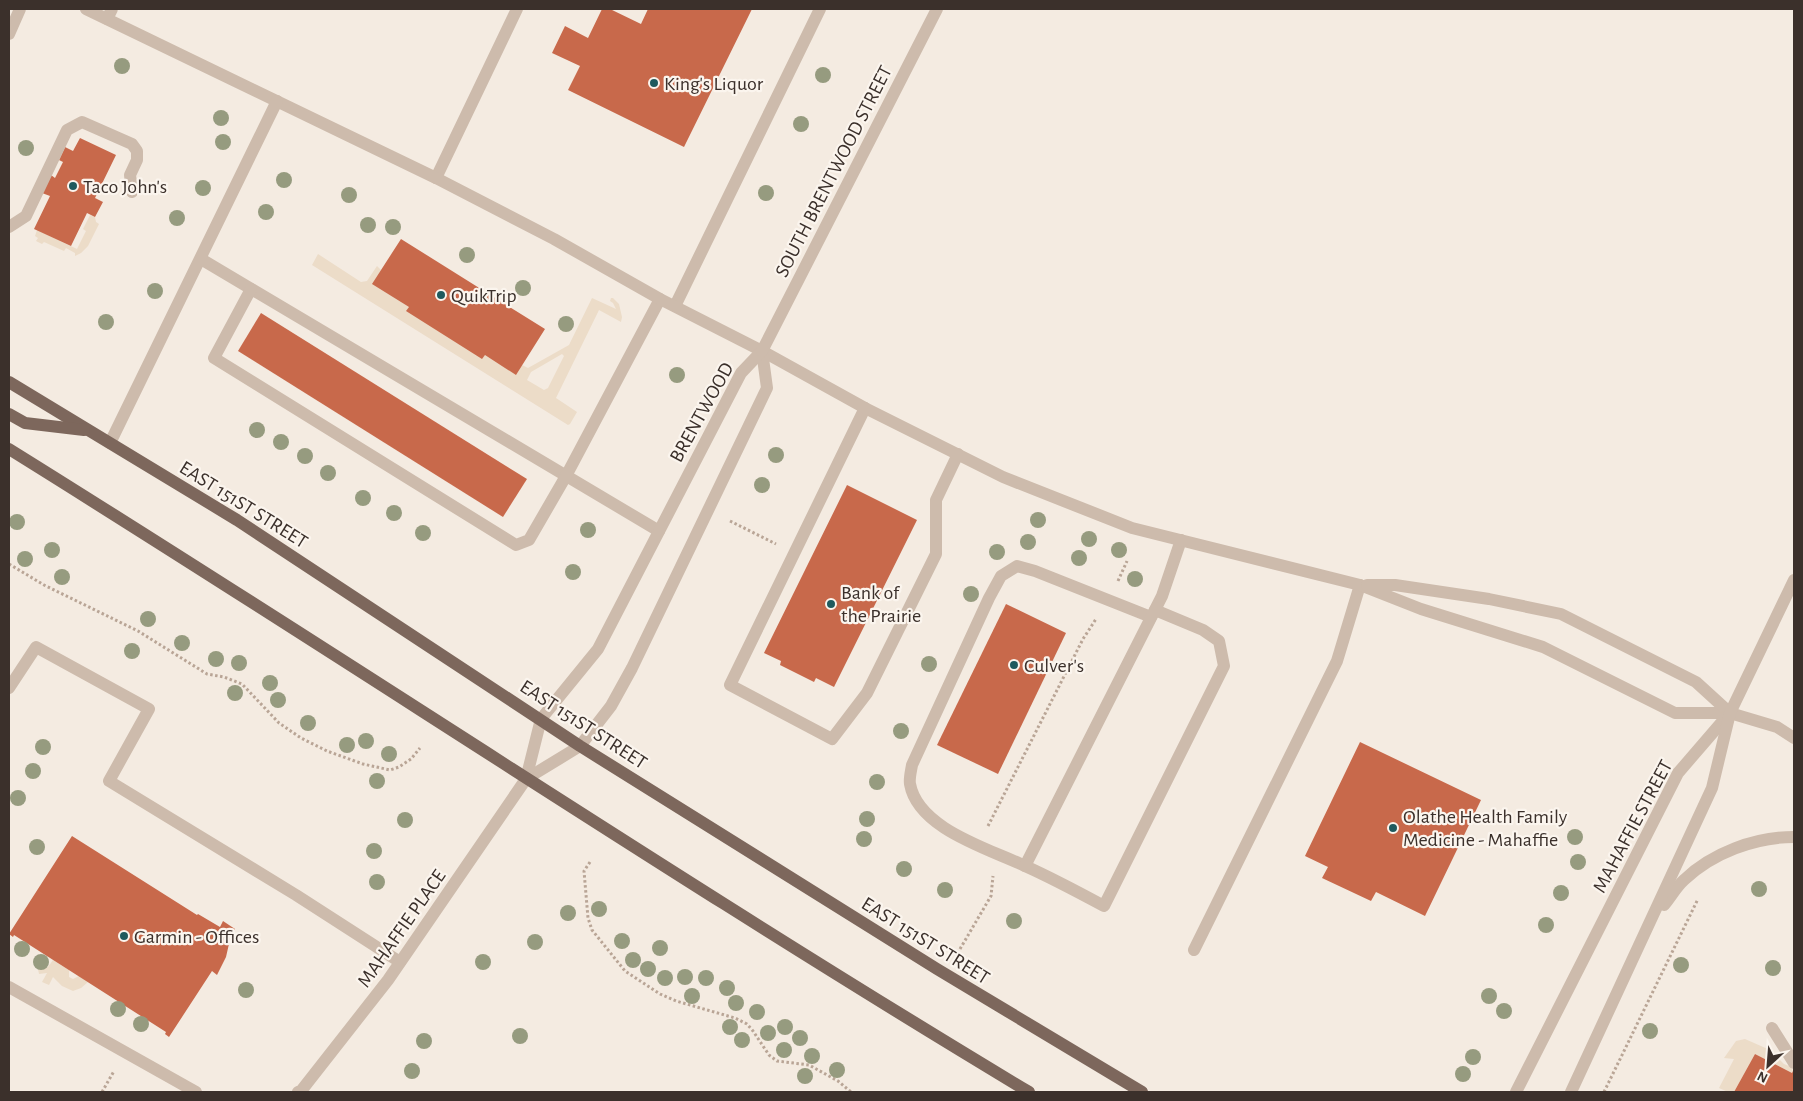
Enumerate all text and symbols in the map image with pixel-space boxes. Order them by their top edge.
street label: SOUTH BRENTWOOD STREET [772,62,896,280]
place label: King's Liquor [664,74,764,94]
marker: King's Liquor [648,77,660,89]
place label: Taco John's [83,177,167,197]
marker: Taco John's [67,180,79,192]
place label: QuikTrip [451,286,517,306]
marker: QuikTrip [435,289,447,301]
street label: BRENTWOOD [666,359,737,466]
street label: EAST 151ST STREET [176,457,311,552]
place label: Bank of the Prairie [841,583,921,626]
marker: Bank of the Prairie [825,598,837,610]
place label: Culver's [1024,656,1084,676]
marker: Culver's [1008,659,1020,671]
street label: EAST 151ST STREET [516,676,651,773]
street label: MAHAFFIE STREET [1589,757,1676,896]
place label: Olathe Health Family Medicine - Mahaffie [1403,807,1568,850]
marker: Olathe Health Family Medicine - Mahaffie [1387,822,1399,834]
street label: MAHAFFIE PLACE [354,866,450,991]
street label: EAST 151ST STREET [858,893,993,988]
place label: Garmin - Offices [134,927,259,947]
marker: Garmin - Offices [118,930,130,942]
north arrow [1743,1041,1793,1091]
text: N [1755,1068,1770,1085]

